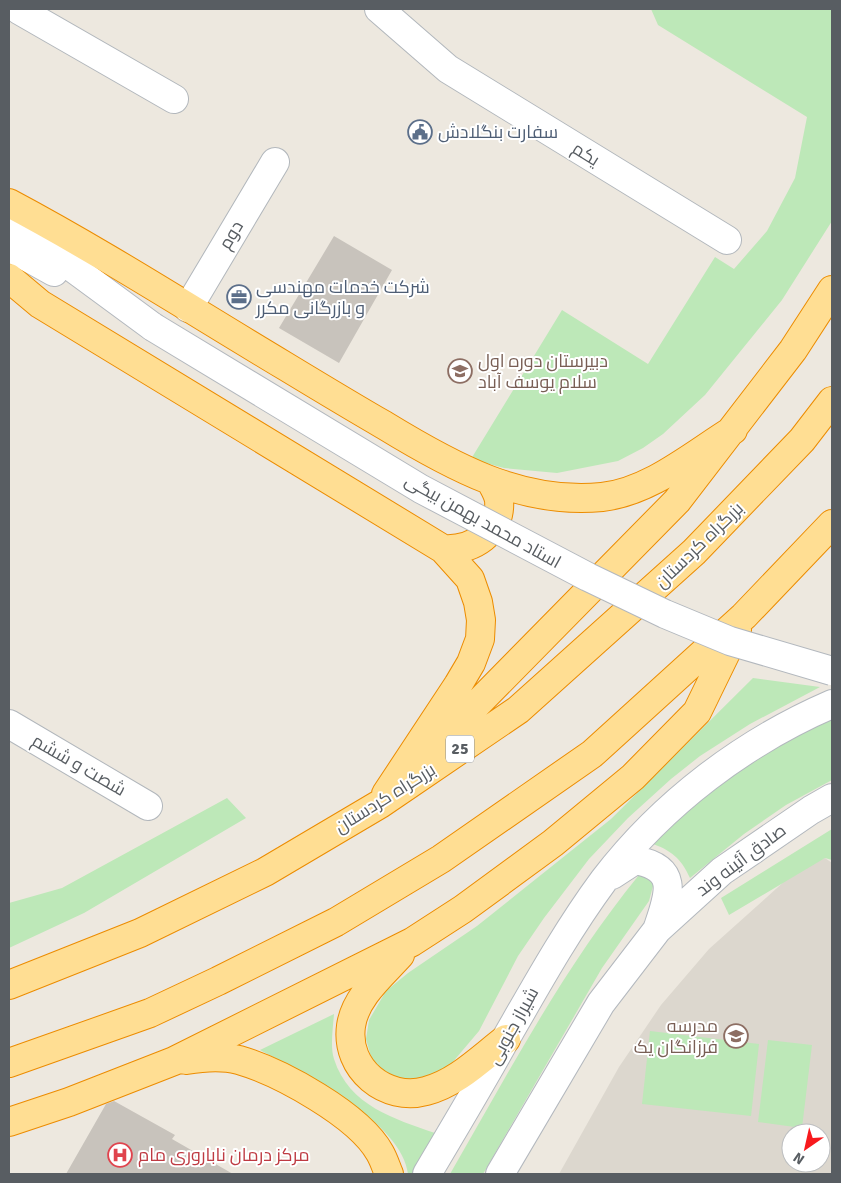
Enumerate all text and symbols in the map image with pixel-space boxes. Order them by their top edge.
public building icon: سفارت بنگلادش [407,119,433,145]
place label: سفارت بنگلادش [438,121,558,143]
street label: یکم [568,137,604,172]
street label: دوم [214,217,249,254]
place label: شرکت خدمات مهندسی و بازرگانی مکرر [255,276,430,319]
office icon: شرکت خدمات مهندسی و بازرگانی مکرر [226,284,252,310]
place label: دبیرستان دوره اول سلام یوسف آباد [478,350,608,394]
school or university icon: دبیرستان دوره اول سلام یوسف آباد [447,358,473,384]
street label: استاد محمد بهمن بیگی [401,469,565,573]
street label: بزرگراه کردستان [650,497,748,593]
street label: شصت و ششم [28,729,130,802]
road number: 25 [446,736,474,762]
street label: بزرگراه کردستان [331,758,439,838]
street label: صادق آئینه وند [692,819,791,902]
street label: شیراز جنوبی [483,983,543,1069]
place label: مدرسه فرزانگان یک [634,1015,718,1058]
school or university icon: مدرسه فرزانگان یک [723,1023,749,1049]
north arrow [781,1123,831,1173]
hospital icon: مرکز درمان ناباروری مام [107,1142,133,1168]
place label: مرکز درمان ناباروری مام [138,1144,310,1167]
text: N [790,1149,808,1168]

